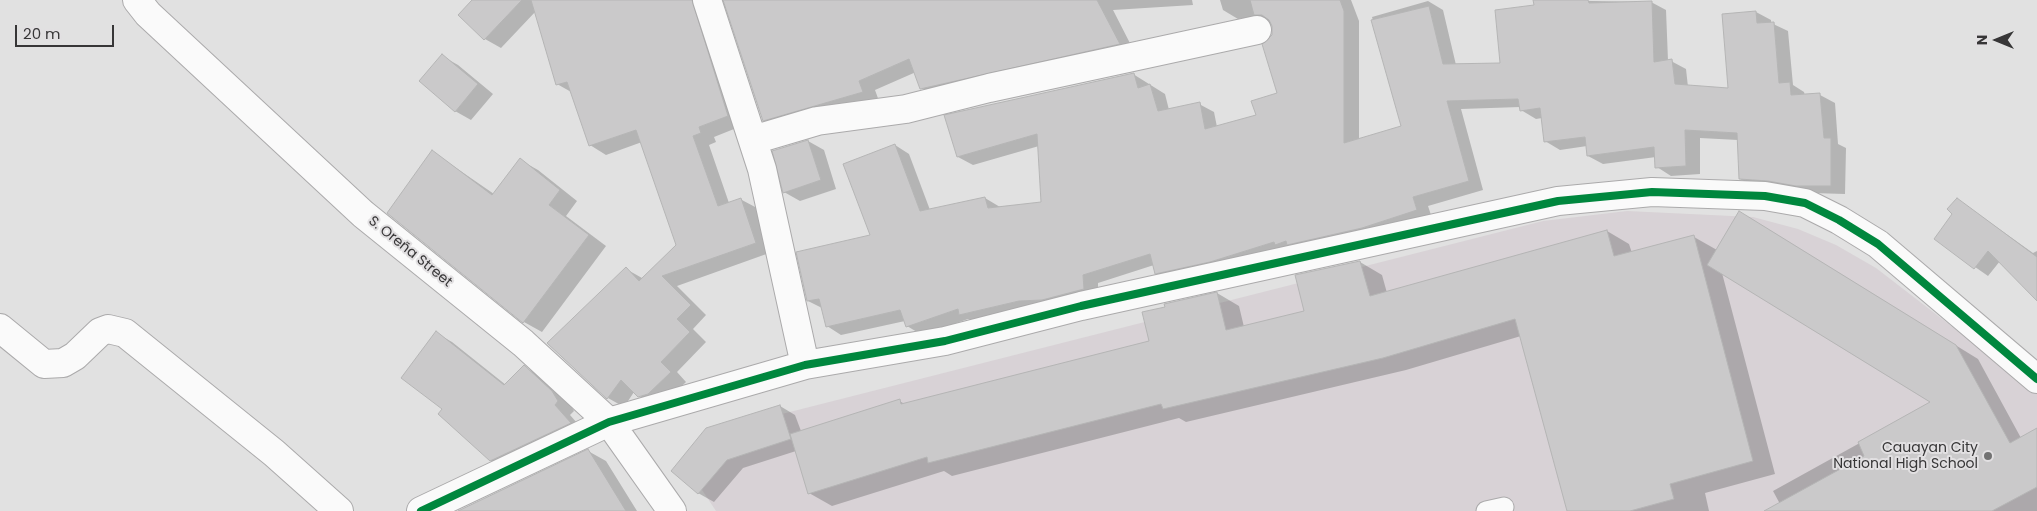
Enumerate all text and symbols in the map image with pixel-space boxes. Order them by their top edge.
scale bar [18,15,116,47]
north arrow [1972,15,2022,65]
text: 20 m [23,23,61,44]
text: N [1972,35,1992,45]
street label: S. Oreña Street [365,213,455,291]
place label: Cauayan City National High School [1833,440,1978,472]
marker: Cauayan City National High School [1982,450,1994,462]

